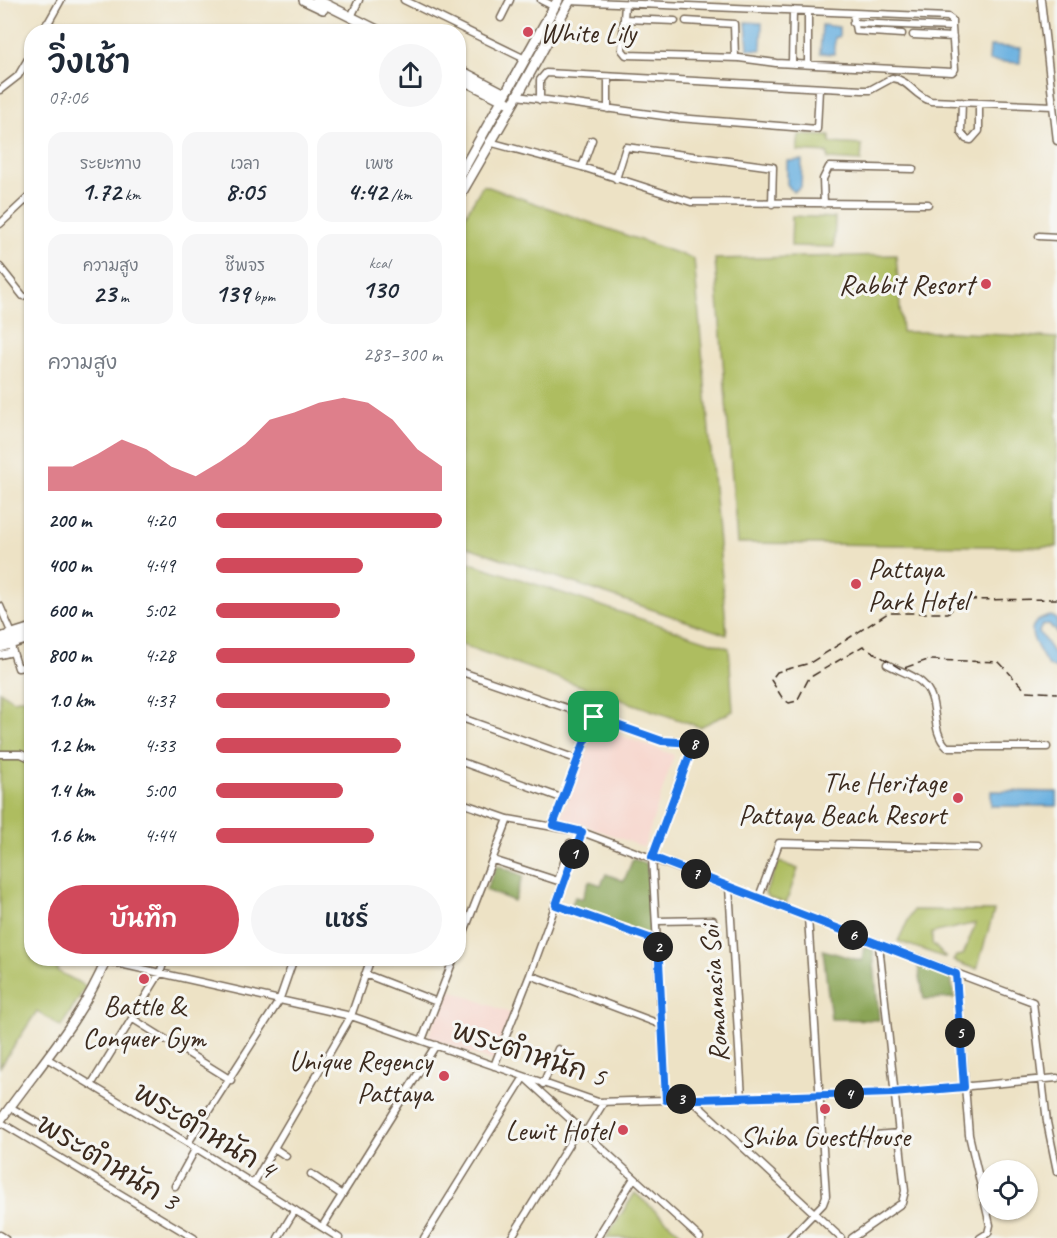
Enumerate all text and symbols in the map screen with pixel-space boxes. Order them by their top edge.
place label: White Lily [540,15,638,50]
marker: White Lily [521,25,535,39]
text: วิ่งเช้า [48,41,130,83]
button: share [379,44,442,107]
text: 07:06 [48,85,88,110]
text: ระยะทาง [80,154,141,174]
text: เวลา [230,154,260,174]
text: เพซ [365,154,394,174]
text: 1.72 [81,175,121,208]
text: 8:05 [225,175,265,208]
text: 4:42 [347,175,387,208]
text: km [121,185,141,205]
text: /km [387,185,412,205]
text: kcal [369,253,390,273]
text: ความสูง [83,256,138,276]
text: ชีพจร [225,256,265,276]
place label: Rabbit Resort [839,267,978,302]
text: 130 [362,273,397,306]
text: 23 [93,277,116,310]
text: 139 [215,277,249,310]
marker: Rabbit Resort [979,277,993,291]
text: m [116,287,129,307]
text: bpm [249,287,275,307]
text: 283–300 m [363,342,442,367]
text: ความสูง [48,350,117,375]
text: 200 m [48,508,91,533]
text: 4:20 [144,508,175,533]
place label: Pattaya Park Hotel [868,551,973,618]
text: 400 m [48,553,91,578]
text: 4:49 [144,553,175,578]
marker: Pattaya Park Hotel [849,577,863,591]
text: 600 m [48,598,92,623]
text: 5:02 [144,598,175,623]
text: 800 m [48,643,91,668]
text: 4:28 [144,643,175,668]
text: 1.0 km [48,688,95,713]
text: 4:37 [144,688,175,713]
pin [568,691,619,742]
icon: arrive [577,700,610,733]
pin: 8 [679,729,709,759]
text: 1.2 km [48,733,95,758]
text: 4:33 [144,733,175,758]
text: 8 [690,734,698,754]
place label: The Heritage Pattaya Beach Resort [738,765,949,832]
text: 1.4 km [48,778,95,803]
text: 5:00 [144,778,175,803]
marker: The Heritage Pattaya Beach Resort [951,791,965,805]
text: 1.6 km [48,823,95,848]
text: 4:44 [144,823,175,848]
pin: 1 [559,839,589,869]
text: 1 [570,844,578,864]
pin: 7 [681,859,711,889]
text: 7 [692,864,700,884]
button: บันทึก [48,885,239,954]
button: แชร์ [251,885,442,954]
pin: 6 [838,920,868,950]
street label: Romanasia Soi [691,921,736,1064]
text: 6 [849,925,857,945]
pin: 2 [643,932,673,962]
text: 2 [654,937,662,957]
marker: Battle & Conquer Gym [137,972,151,986]
place label: Battle & Conquer Gym [83,988,207,1055]
street label: พระตำหนัก 5 [448,1011,612,1095]
pin: 5 [945,1018,975,1048]
text: 5 [957,1023,963,1043]
place label: Unique Regency Pattaya [289,1043,435,1110]
marker: Unique Regency Pattaya [437,1069,451,1083]
street label: พระตำหนัก 4 [127,1073,285,1187]
pin: 4 [834,1079,864,1109]
pin: 3 [666,1084,696,1114]
text: 4 [845,1084,853,1104]
text: 3 [677,1089,685,1109]
marker: Shiba GuestHouse [818,1102,832,1116]
street label: พระตำหนัก 3 [30,1105,188,1219]
place label: Lewit Hotel [505,1113,616,1148]
place label: Shiba GuestHouse [740,1119,912,1154]
marker: Lewit Hotel [616,1123,630,1137]
map controls [978,1160,1038,1220]
button: locate [978,1160,1038,1220]

